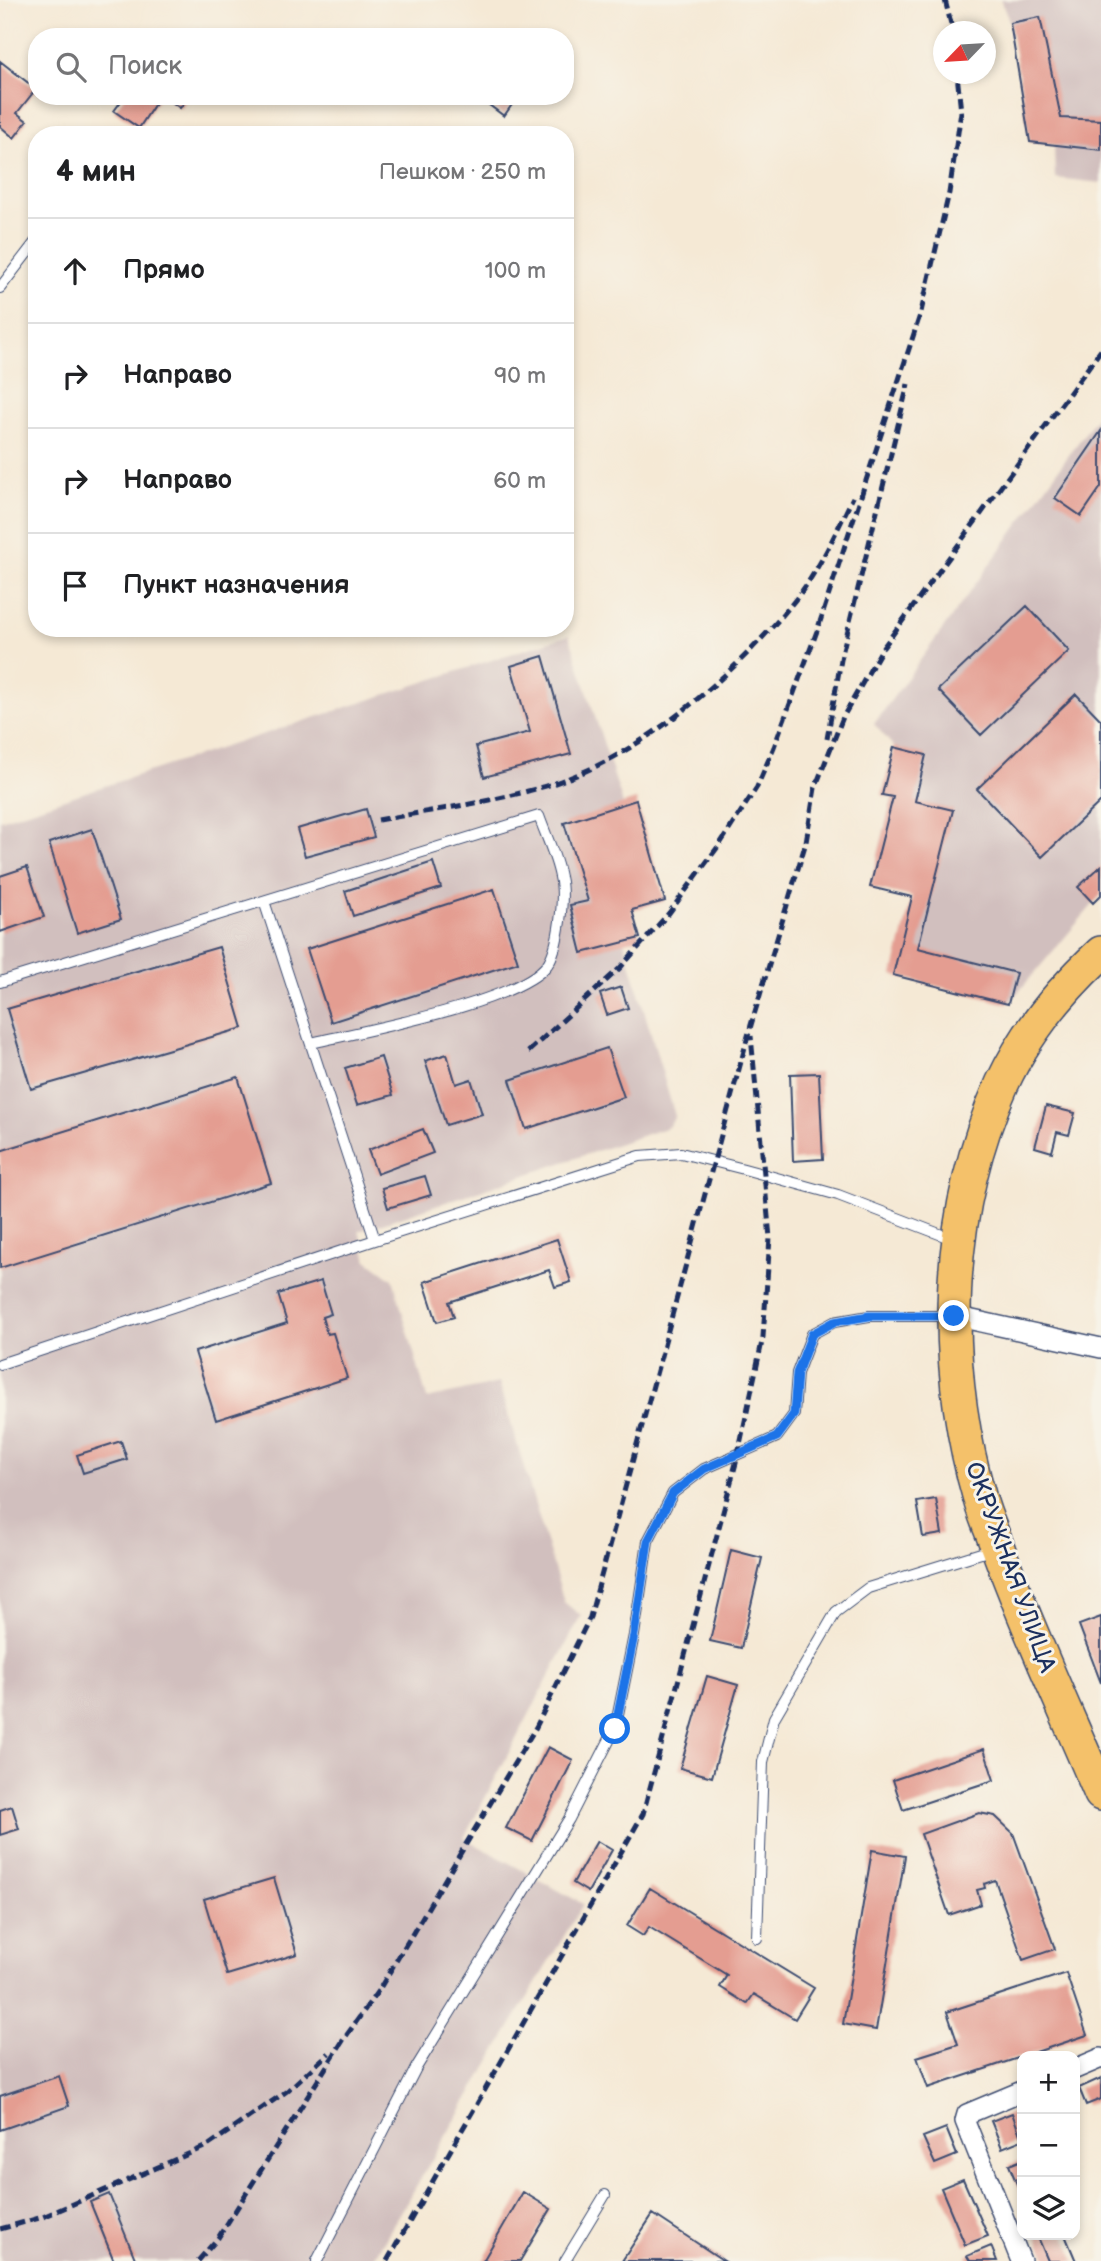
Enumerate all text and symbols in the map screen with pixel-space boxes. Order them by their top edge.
north arrow [933,21,996,84]
search box [28,28,574,105]
icon: search [52,48,90,86]
text: Поиск [108,51,182,82]
text: 4 мин [56,154,136,190]
text: Пешком · 250 m [379,158,546,186]
icon: ahead [56,252,94,290]
text: Прямо [123,255,205,286]
text: 100 m [485,257,546,285]
icon: right [56,357,94,395]
text: Направо [123,360,232,391]
text: 90 m [494,362,546,390]
icon: right [56,462,94,500]
text: Направо [123,465,232,496]
text: 60 m [493,467,546,495]
icon: arrive [56,567,94,605]
text: Пункт назначения [123,570,349,601]
route end [938,1300,969,1331]
street label: ОКРУЖНАЯ УЛИЦА [959,1458,1062,1677]
route start [599,1713,630,1744]
map controls [1017,2051,1080,2240]
button: + [1017,2051,1080,2114]
button: − [1017,2114,1080,2177]
button: layers [1017,2177,1080,2240]

